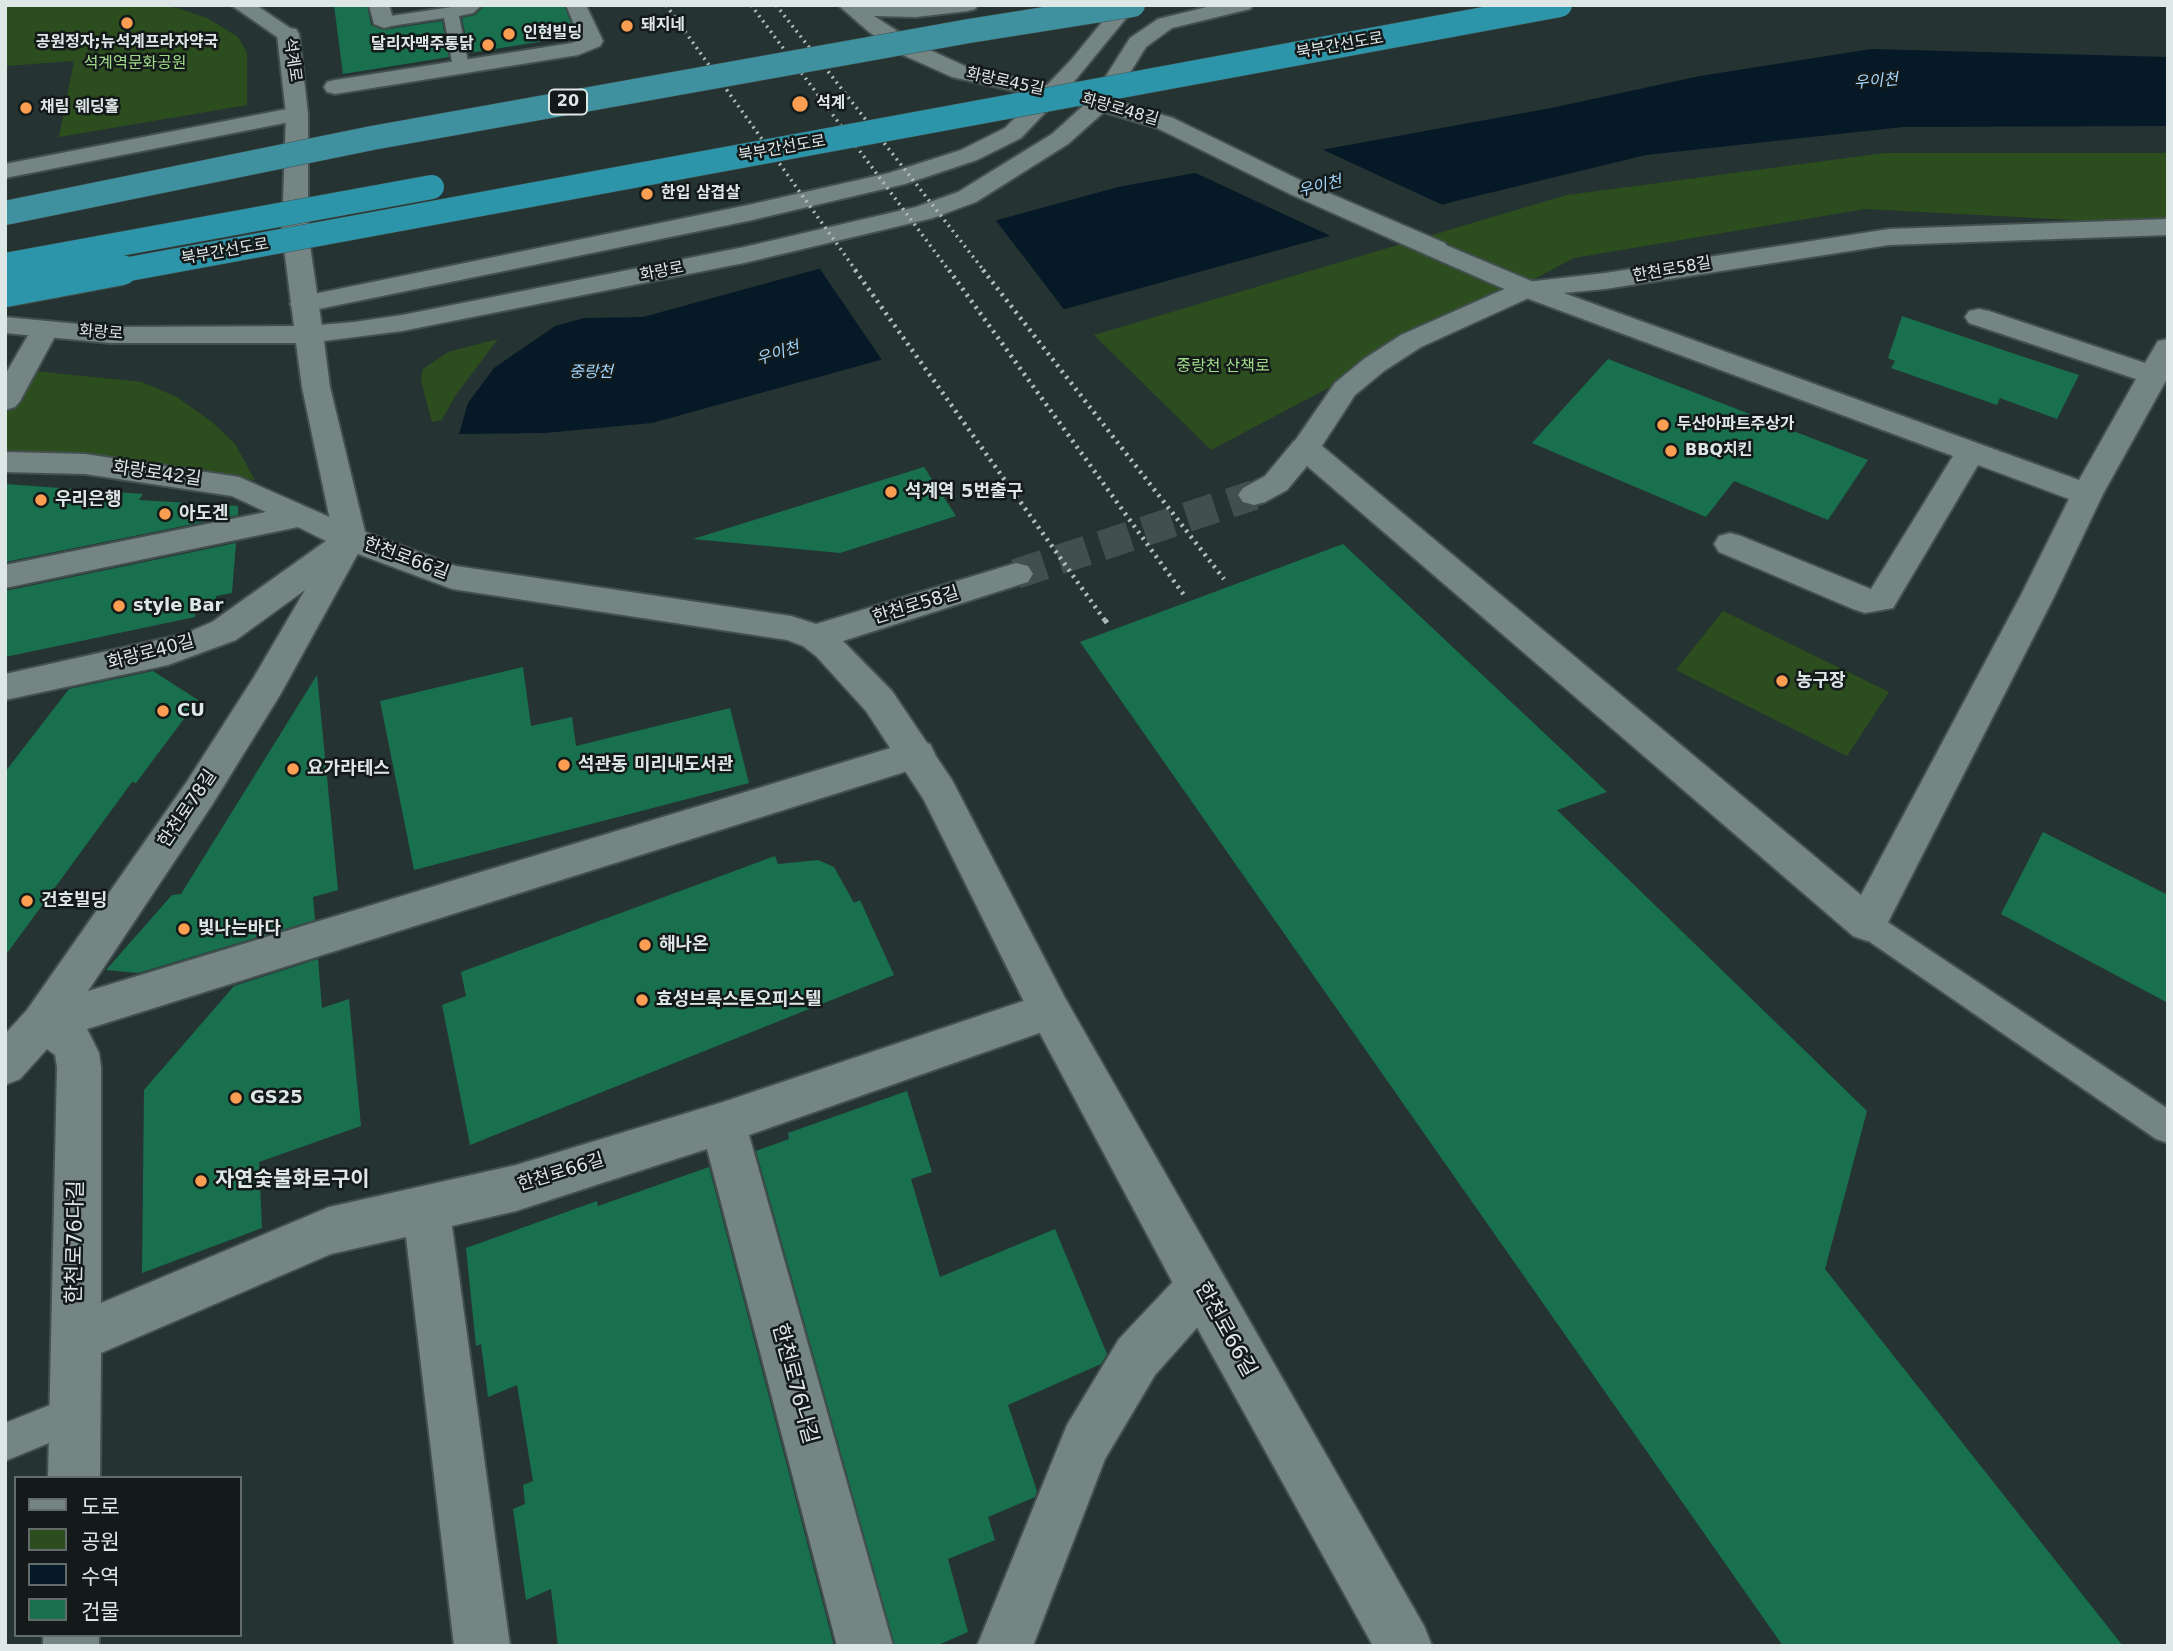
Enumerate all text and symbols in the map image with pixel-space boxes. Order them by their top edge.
marker: 공원정자;뉴석계프라자약국 [119,15,135,31]
place label: 돼지네 [641,16,685,36]
marker: 돼지네 [619,18,635,34]
place label: 인현빌딩 [523,24,582,44]
marker: 인현빌딩 [501,26,517,42]
street label: 북부간선도로 [1295,29,1385,63]
place label: 공원정자;뉴석계프라자약국 [35,33,219,53]
place label: 달리자맥주통닭 [371,35,474,55]
street label: 석계로 [279,37,305,83]
marker: 달리자맥주통닭 [480,37,496,53]
park label: 석계역문화공원 [83,54,187,74]
street label: 화랑로45길 [964,64,1046,100]
water label: 우이천 [1853,71,1899,93]
road number: 20 [549,90,587,114]
street label: 화랑로48길 [1079,90,1161,130]
marker: 석계 [790,94,810,114]
place label: 석계 [816,94,845,114]
place label: 채림 웨딩홀 [40,98,119,118]
marker: 채림 웨딩홀 [18,100,34,116]
street label: 북부간선도로 [737,132,827,166]
water label: 우이천 [1296,172,1344,202]
place label: 한입 삼겹살 [661,184,740,204]
marker: 한입 삼겹살 [639,186,655,202]
street label: 북부간선도로 [180,235,270,269]
street label: 한천로58길 [1631,254,1713,286]
street label: 화랑로 [638,258,686,286]
street label: 화랑로 [78,322,124,344]
water label: 우이천 [754,338,802,370]
park label: 중랑천 산책로 [1176,357,1270,377]
water label: 중랑천 [569,363,613,383]
place label: 두산아파트주상가 [1677,415,1795,435]
marker: 두산아파트주상가 [1655,417,1671,433]
place label: BBQ치킨 [1685,441,1752,461]
marker: BBQ치킨 [1663,443,1679,459]
street label: 화랑로42길 [111,457,203,491]
place label: 석계역 5번출구 [905,481,1023,503]
marker: 석계역 5번출구 [883,484,899,500]
place label: 우리은행 [55,489,121,511]
marker: 우리은행 [33,492,49,508]
place label: 아도겐 [179,503,229,525]
marker: 아도겐 [157,506,173,522]
street label: 한천로66길 [360,534,452,584]
street label: 한천로58길 [870,583,962,629]
place label: style Bar [133,595,223,617]
marker: style Bar [111,598,127,614]
street label: 화랑로40길 [105,631,197,675]
place label: 농구장 [1796,670,1846,692]
marker: 농구장 [1774,673,1790,689]
place label: CU [177,700,205,722]
marker: CU [155,703,171,719]
place label: 석관동 미리내도서관 [578,754,733,776]
marker: 석관동 미리내도서관 [556,757,572,773]
place label: 요가라테스 [307,758,390,780]
marker: 요가라테스 [285,761,301,777]
street label: 한천로78길 [154,766,222,852]
place label: 건호빌딩 [41,890,107,912]
marker: 건호빌딩 [19,893,35,909]
place label: 빛나는바다 [198,918,281,940]
marker: 빛나는바다 [176,921,192,937]
place label: 해나온 [659,934,709,956]
marker: 해나온 [637,937,653,953]
place label: 효성브룩스톤오피스텔 [656,989,822,1011]
marker: 효성브룩스톤오피스텔 [634,992,650,1008]
place label: GS25 [250,1087,303,1109]
marker: GS25 [228,1090,244,1106]
street label: 한천로66길 [515,1150,607,1196]
place label: 자연숯불화로구이 [215,1168,370,1194]
marker: 자연숯불화로구이 [193,1173,209,1189]
street label: 한천로76다길 [62,1180,90,1304]
street label: 한천로66길 [1189,1278,1261,1382]
street label: 한천로76나길 [766,1321,822,1447]
legend [14,1476,242,1637]
text: 도로 [81,1495,120,1519]
text: 공원 [81,1530,120,1554]
text: 수역 [81,1565,120,1589]
text: 건물 [81,1600,120,1624]

